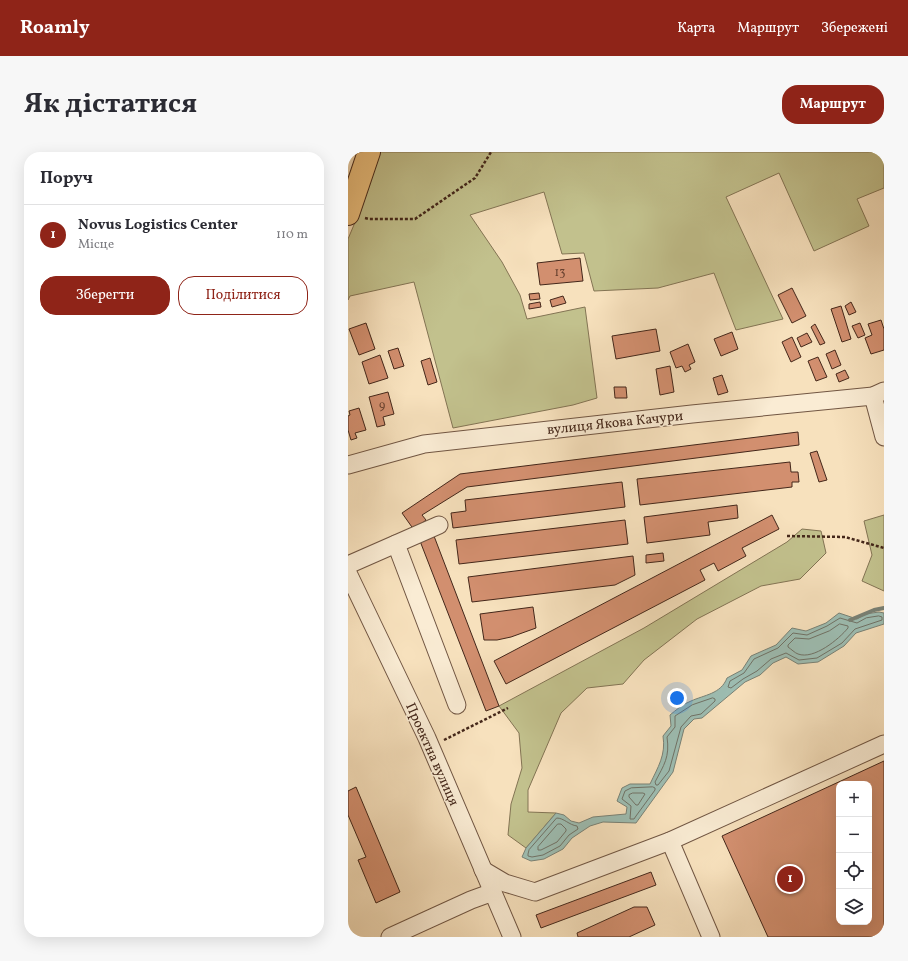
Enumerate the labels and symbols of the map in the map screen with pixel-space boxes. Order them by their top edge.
house number: 13 [555,265,565,281]
house number: 9 [379,398,385,414]
street label: вулиця Якова Качури [546,407,685,440]
your location [667,688,687,708]
street label: Проектна вулиця [400,700,463,809]
pin: 1 [777,864,803,894]

